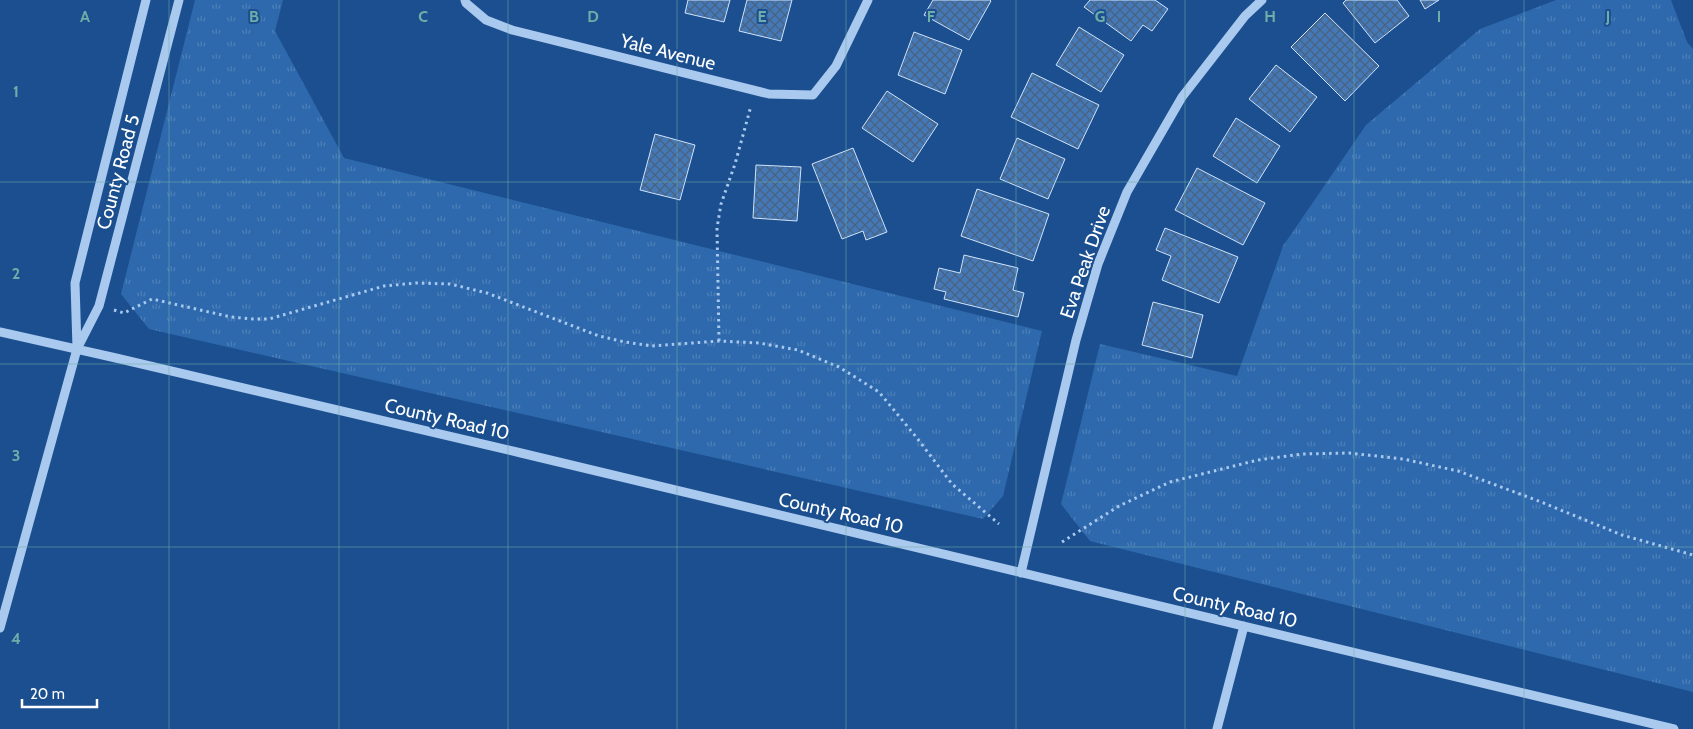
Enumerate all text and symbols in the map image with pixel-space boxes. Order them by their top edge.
text: A [80,7,90,26]
text: B [249,7,259,26]
text: C [418,7,428,26]
text: D [587,7,599,26]
text: E [757,7,767,26]
text: F [927,7,936,26]
text: G [1095,7,1105,26]
text: H [1264,7,1276,26]
text: I [1437,7,1441,26]
text: J [1605,7,1610,26]
street label: Yale Avenue [617,29,718,75]
text: 1 [13,82,19,101]
street label: County Road 5 [92,112,144,232]
street label: Eva Peak Drive [1055,202,1115,321]
text: 2 [12,264,20,283]
street label: County Road 10 [382,393,512,445]
text: 3 [12,446,20,465]
street label: County Road 10 [776,487,906,539]
street label: County Road 10 [1170,581,1300,633]
text: 4 [11,629,21,648]
scale bar [22,676,98,708]
text: 20 m [30,685,65,703]

